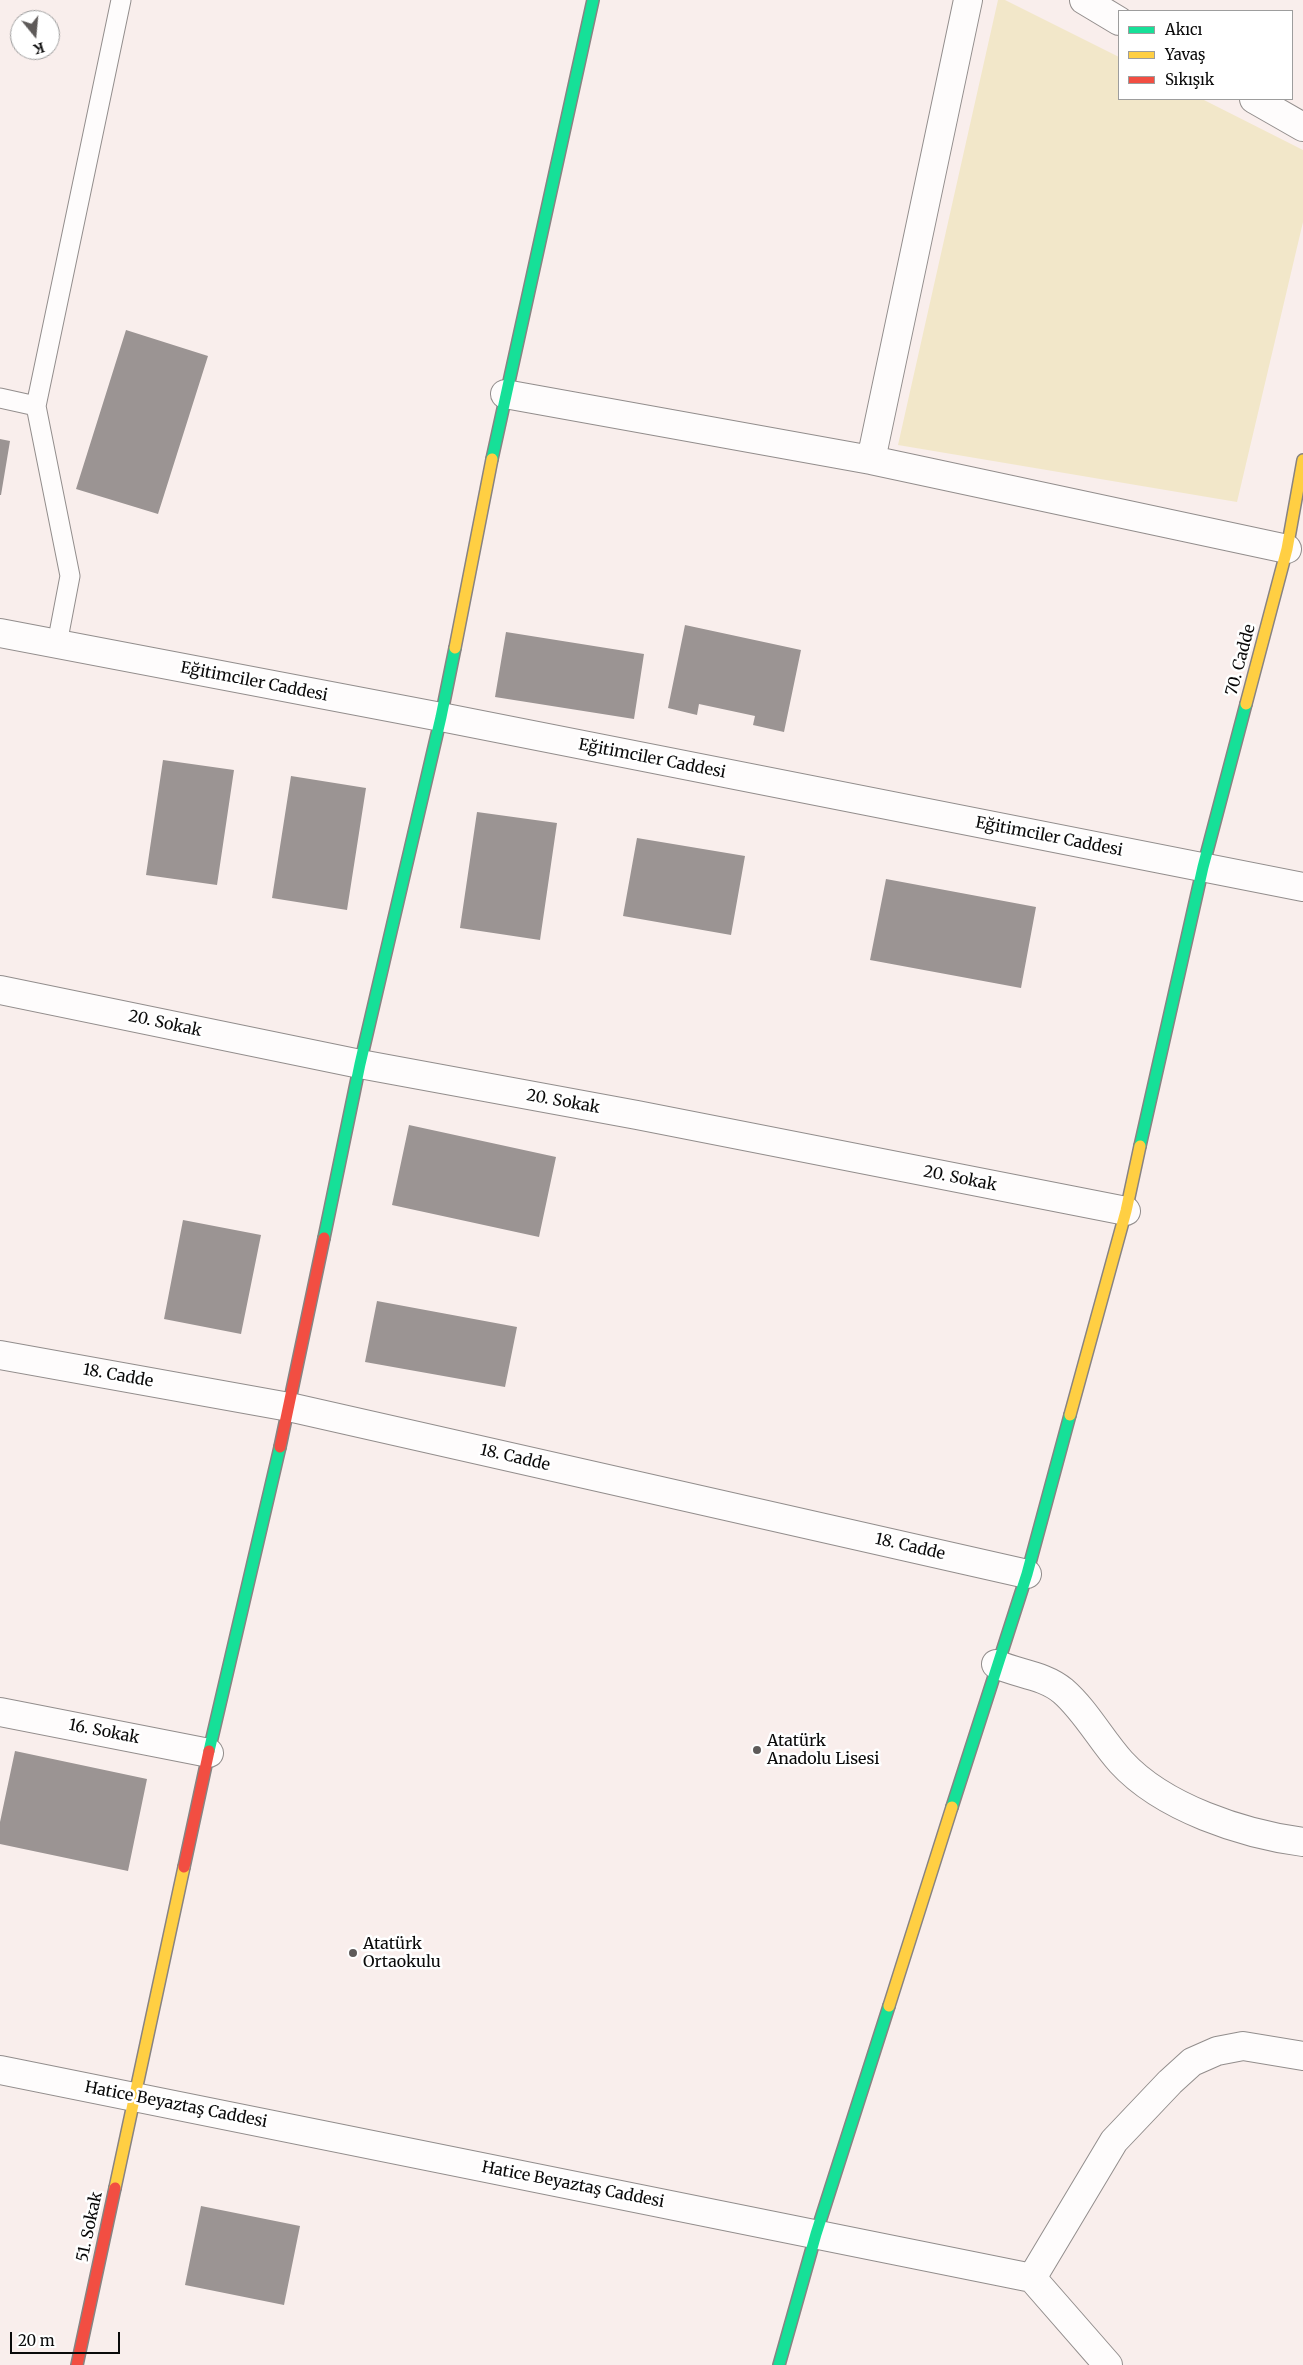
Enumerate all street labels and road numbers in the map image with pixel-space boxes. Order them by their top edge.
street label: 70. Cadde [1222,622,1260,698]
street label: Eğitimciler Caddesi [179,658,329,706]
street label: Eğitimciler Caddesi [577,735,727,783]
street label: Eğitimciler Caddesi [974,813,1124,861]
street label: 20. Sokak [127,1007,203,1041]
street label: 20. Sokak [525,1086,601,1118]
street label: 20. Sokak [922,1162,998,1196]
street label: 18. Cadde [81,1360,155,1392]
street label: 18. Cadde [478,1441,552,1475]
street label: 18. Cadde [873,1530,947,1564]
street label: 16. Sokak [67,1716,141,1748]
street label: Hatice Beyaztaş Caddesi [83,2078,269,2132]
street label: Hatice Beyaztaş Caddesi [480,2158,666,2212]
street label: 51. Sokak [73,2190,107,2264]

